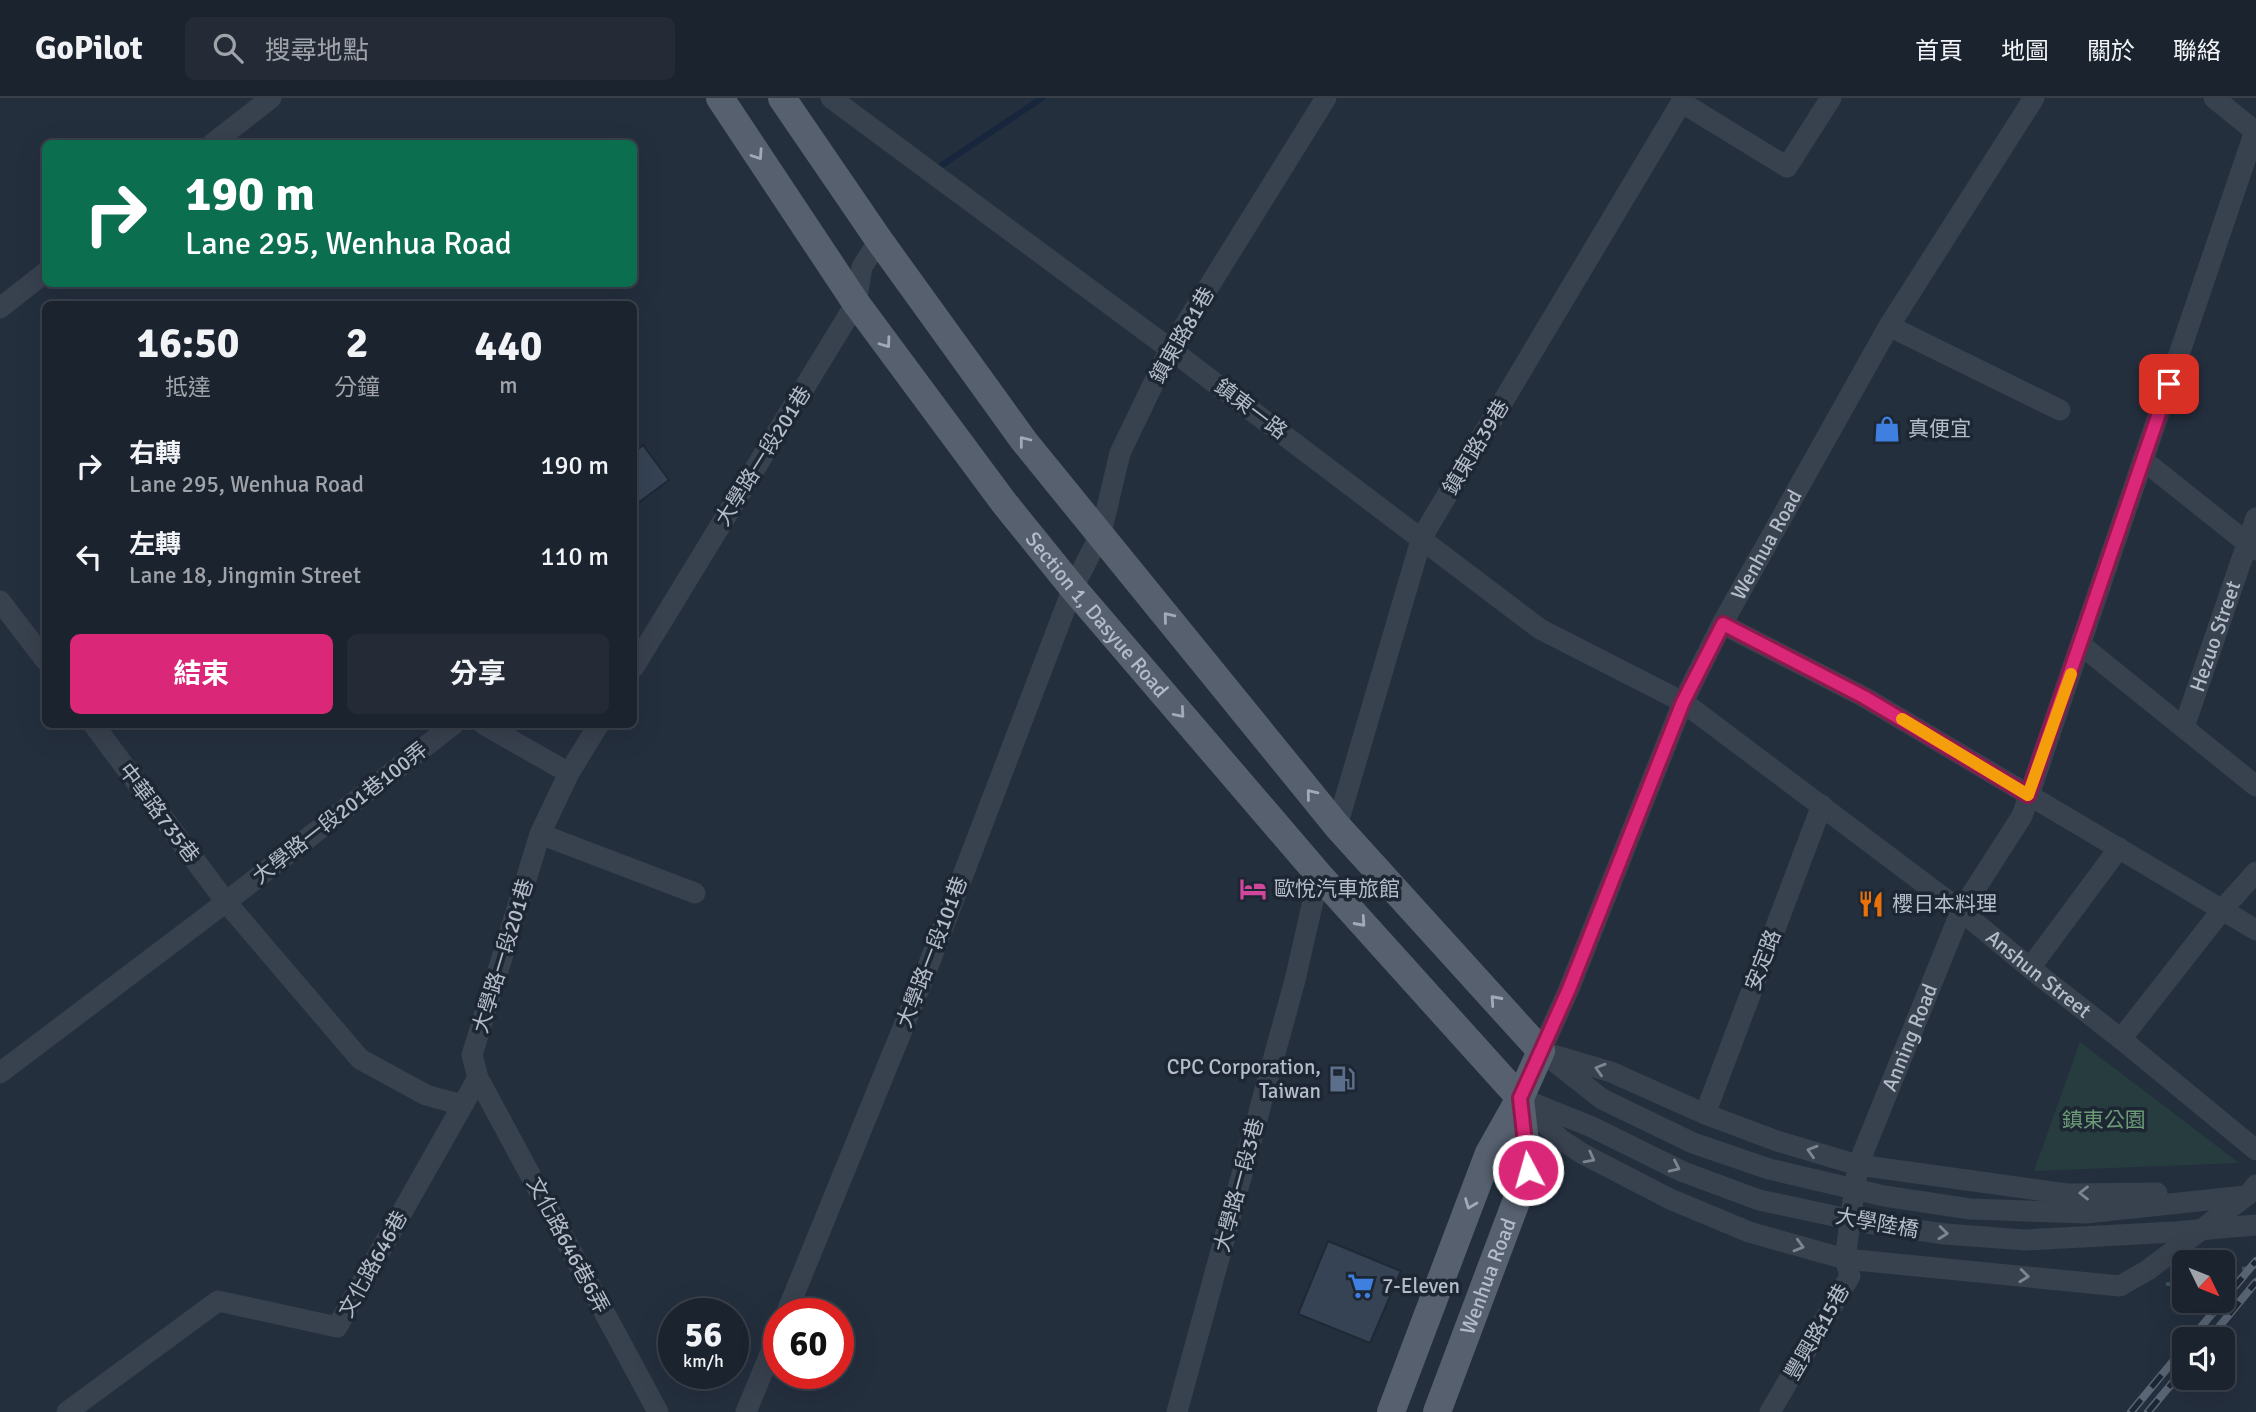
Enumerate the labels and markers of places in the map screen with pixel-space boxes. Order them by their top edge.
pin [2139,354,2199,414]
shop icon: 真便宜 [1872,414,1902,444]
place label: 真便宜 [1908,416,1971,442]
hotel icon: 歐悅汽車旅館 [1238,874,1268,904]
place label: 歐悅汽車旅館 [1274,876,1400,902]
restaurant icon: 櫻日本料理 [1856,889,1886,919]
place label: 櫻日本料理 [1892,891,1997,917]
place label: CPC Corporation, Taiwan [1167,1054,1321,1104]
fuel station icon: CPC Corporation, Taiwan [1327,1064,1357,1094]
supermarket icon: 7-Eleven [1346,1271,1376,1301]
place label: 7-Eleven [1382,1273,1460,1299]

